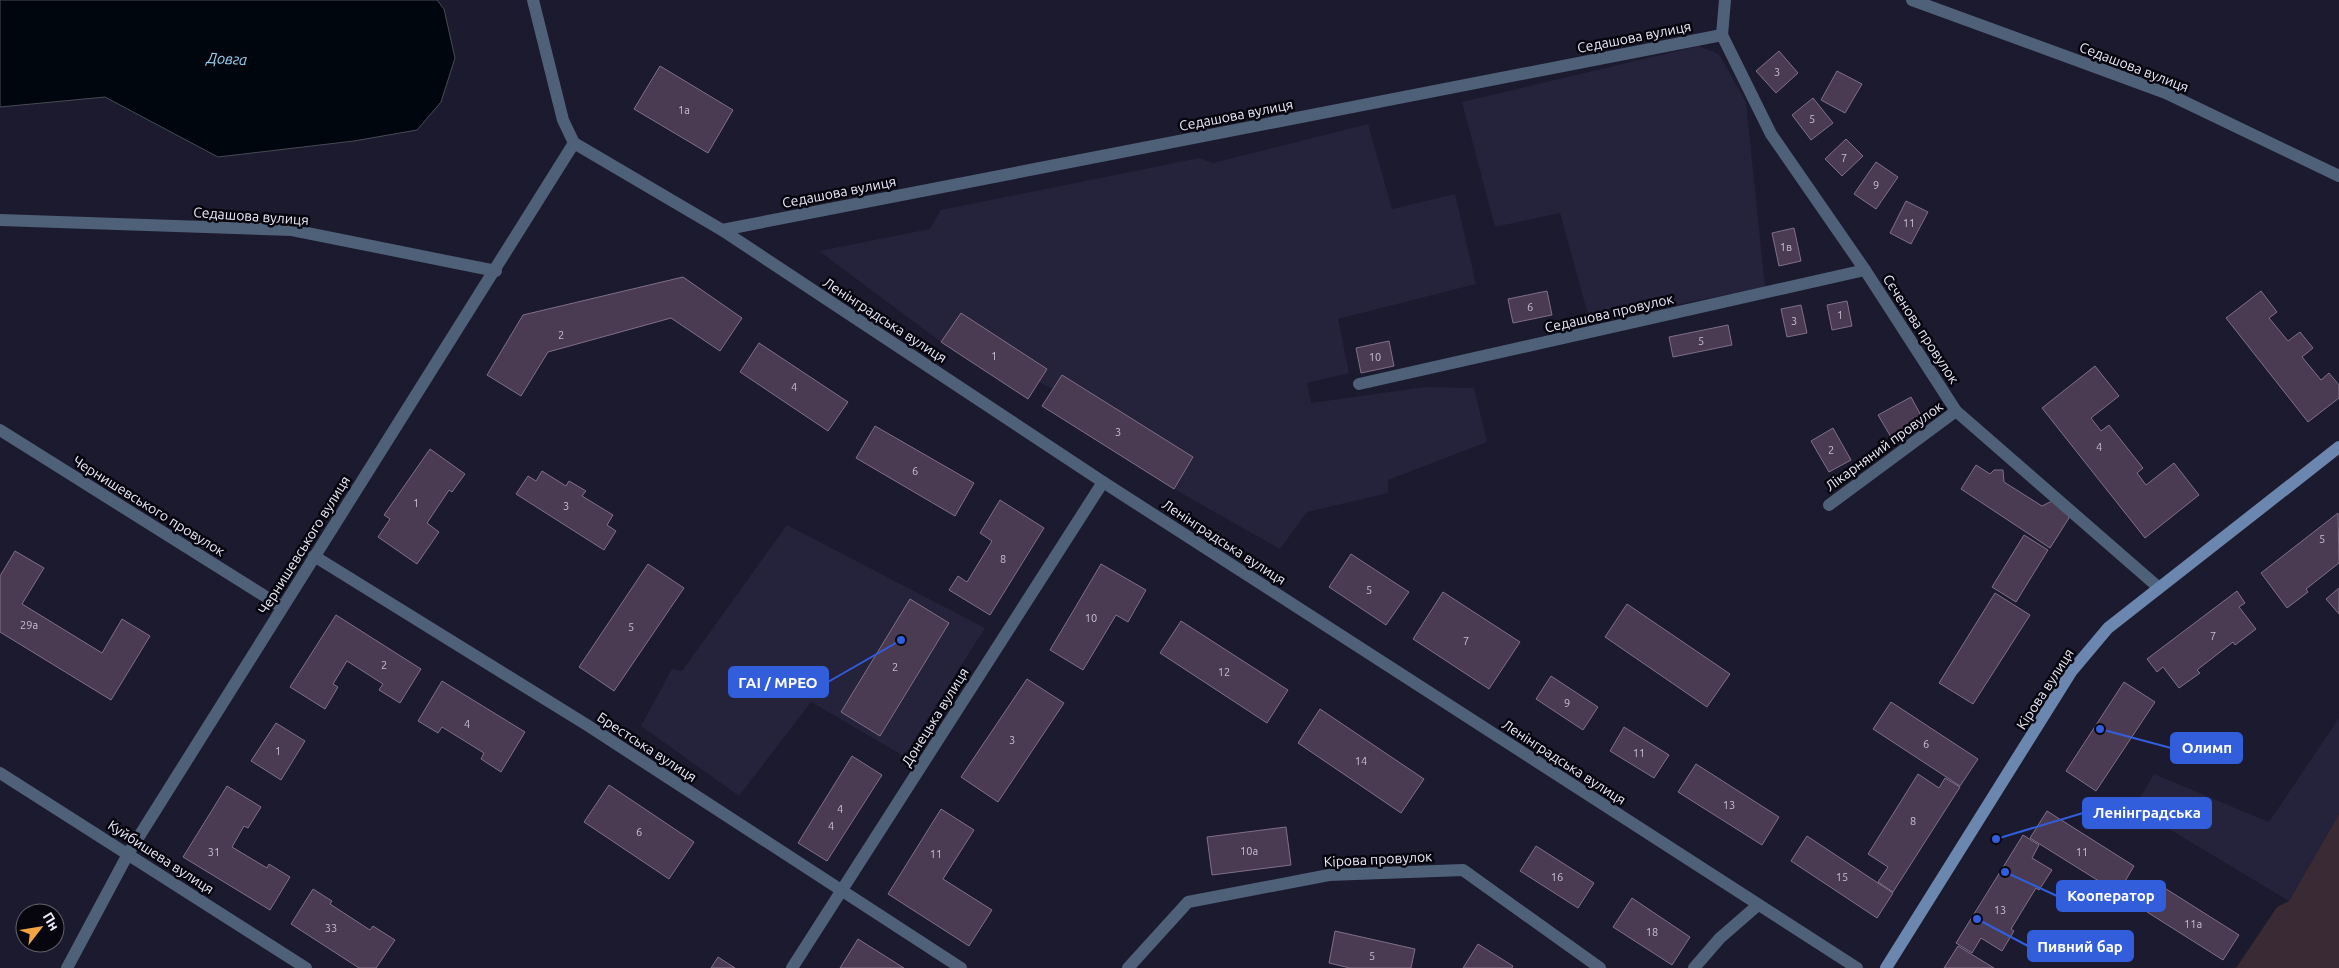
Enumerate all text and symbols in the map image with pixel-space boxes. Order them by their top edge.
street label: Седашова вулиця [1576,18,1692,56]
street label: Седашова вулиця [2077,39,2191,95]
water label: Довга [204,49,248,68]
house number: 3 [1774,66,1780,78]
street label: Седашова вулиця [1178,96,1294,134]
house number: 1а [678,104,690,116]
house number: 5 [1809,113,1815,125]
house number: 7 [1841,152,1847,164]
street label: Седашова вулиця [781,173,897,211]
house number: 9 [1873,179,1879,191]
street label: Седашова вулиця [193,204,309,228]
house number: 11 [1903,217,1915,229]
house number: 1в [1780,241,1792,253]
street label: Сєченова провулок [1880,271,1962,387]
street label: Ленінградська вулиця [820,274,950,366]
street label: Седашова провулок [1543,290,1675,336]
house number: 6 [1527,301,1533,313]
house number: 1 [1837,309,1843,321]
house number: 3 [1791,315,1797,327]
house number: 2 [558,329,564,341]
house number: 5 [1698,335,1704,347]
house number: 1 [991,350,997,362]
house number: 10 [1369,351,1381,363]
house number: 4 [791,381,797,393]
street label: Лікарняний провулок [1822,398,1946,494]
house number: 3 [1115,426,1121,438]
house number: 4 [2096,441,2102,453]
house number: 2 [1828,444,1834,456]
street label: Чернишевського провулок [70,453,228,559]
house number: 6 [912,465,918,477]
street label: Чернишевського вулиця [255,473,353,617]
street label: Ленінградська вулиця [1159,496,1289,588]
house number: 1 [413,497,419,509]
house number: 3 [563,500,569,512]
house number: 5 [2319,533,2325,545]
house number: 8 [1000,553,1006,565]
house number: 5 [1366,584,1372,596]
house number: 10 [1085,612,1097,624]
house number: 29а [20,619,38,631]
house number: 5 [628,621,634,633]
house number: 7 [2210,630,2216,642]
house number: 7 [1463,635,1469,647]
street label: Кірова вулиця [2013,646,2077,732]
house number: 2 [381,659,387,671]
house number: 2 [892,661,898,673]
street label: Донецька вулиця [898,665,972,769]
house number: 12 [1218,666,1230,678]
callout: ГАІ / МРЕО [729,667,828,697]
text: ГАІ / МРЕО [738,674,818,691]
house number: 9 [1564,697,1570,709]
street label: Брестська вулиця [594,709,700,785]
street label: Ленінградська вулиця [1499,716,1629,808]
house number: 4 [464,718,470,730]
callout: Олимп [2171,733,2242,763]
house number: 3 [1009,734,1015,746]
house number: 6 [1923,738,1929,750]
text: Олимп [2182,739,2232,756]
house number: 1 [275,745,281,757]
house number: 11 [1633,747,1645,759]
house number: 14 [1355,755,1367,767]
callout: Ленінградська [2083,798,2211,828]
house number: 13 [1723,799,1735,811]
house number: 4 [837,803,843,815]
text: Ленінградська [2093,804,2201,821]
house number: 8 [1910,815,1916,827]
street label: Куйбишева вулиця [105,817,217,897]
house number: 4 [828,820,834,832]
house number: 6 [636,826,642,838]
house number: 10а [1240,845,1258,857]
house number: 31 [208,846,220,858]
house number: 11 [2076,846,2088,858]
house number: 11 [930,848,942,860]
street label: Кірова провулок [1323,848,1433,870]
house number: 16 [1551,871,1563,883]
house number: 15 [1836,871,1848,883]
callout: Кооператор [2057,881,2165,911]
text: Кооператор [2067,887,2155,904]
north arrow [15,903,65,953]
house number: 13 [1994,904,2006,916]
text: Пн [40,909,63,933]
house number: 11а [2184,918,2202,930]
house number: 33 [325,922,337,934]
house number: 18 [1646,926,1658,938]
callout: Пивний бар [2028,931,2133,961]
text: Пивний бар [2037,938,2123,955]
house number: 5 [1369,950,1375,962]

